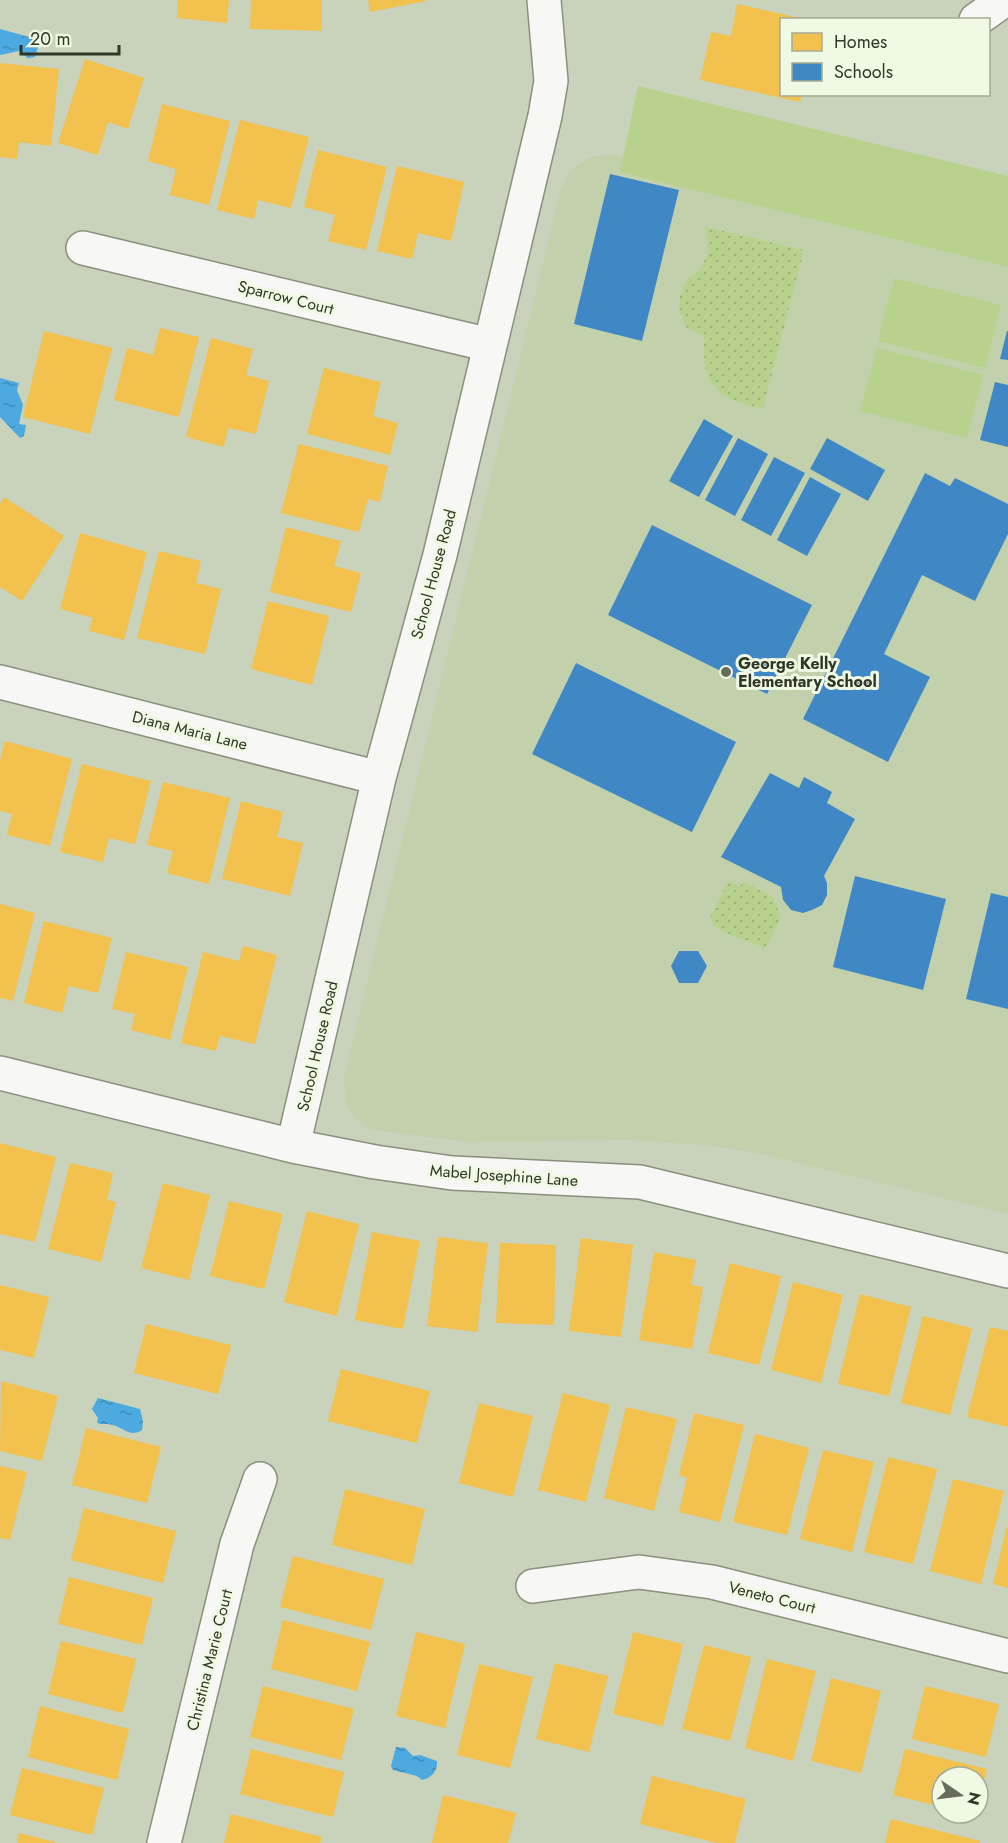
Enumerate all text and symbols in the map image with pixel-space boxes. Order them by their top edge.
scale bar [21,18,118,56]
legend [780,18,990,96]
text: 20 m [30,26,70,52]
text: Homes [834,29,887,55]
text: Schools [834,59,893,85]
street label: Sparrow Court [236,274,336,321]
street label: School House Road [405,507,462,642]
place label: George Kelly Elementary School [738,652,877,693]
marker: George Kelly Elementary School [719,665,733,679]
street label: Diana Maria Lane [130,705,250,756]
street label: School House Road [291,979,344,1114]
street label: Mabel Josephine Lane [429,1159,579,1192]
street label: Veneto Court [726,1576,818,1619]
street label: Christina Marie Court [181,1587,238,1733]
north arrow [930,1765,990,1825]
text: N [961,1790,987,1807]

